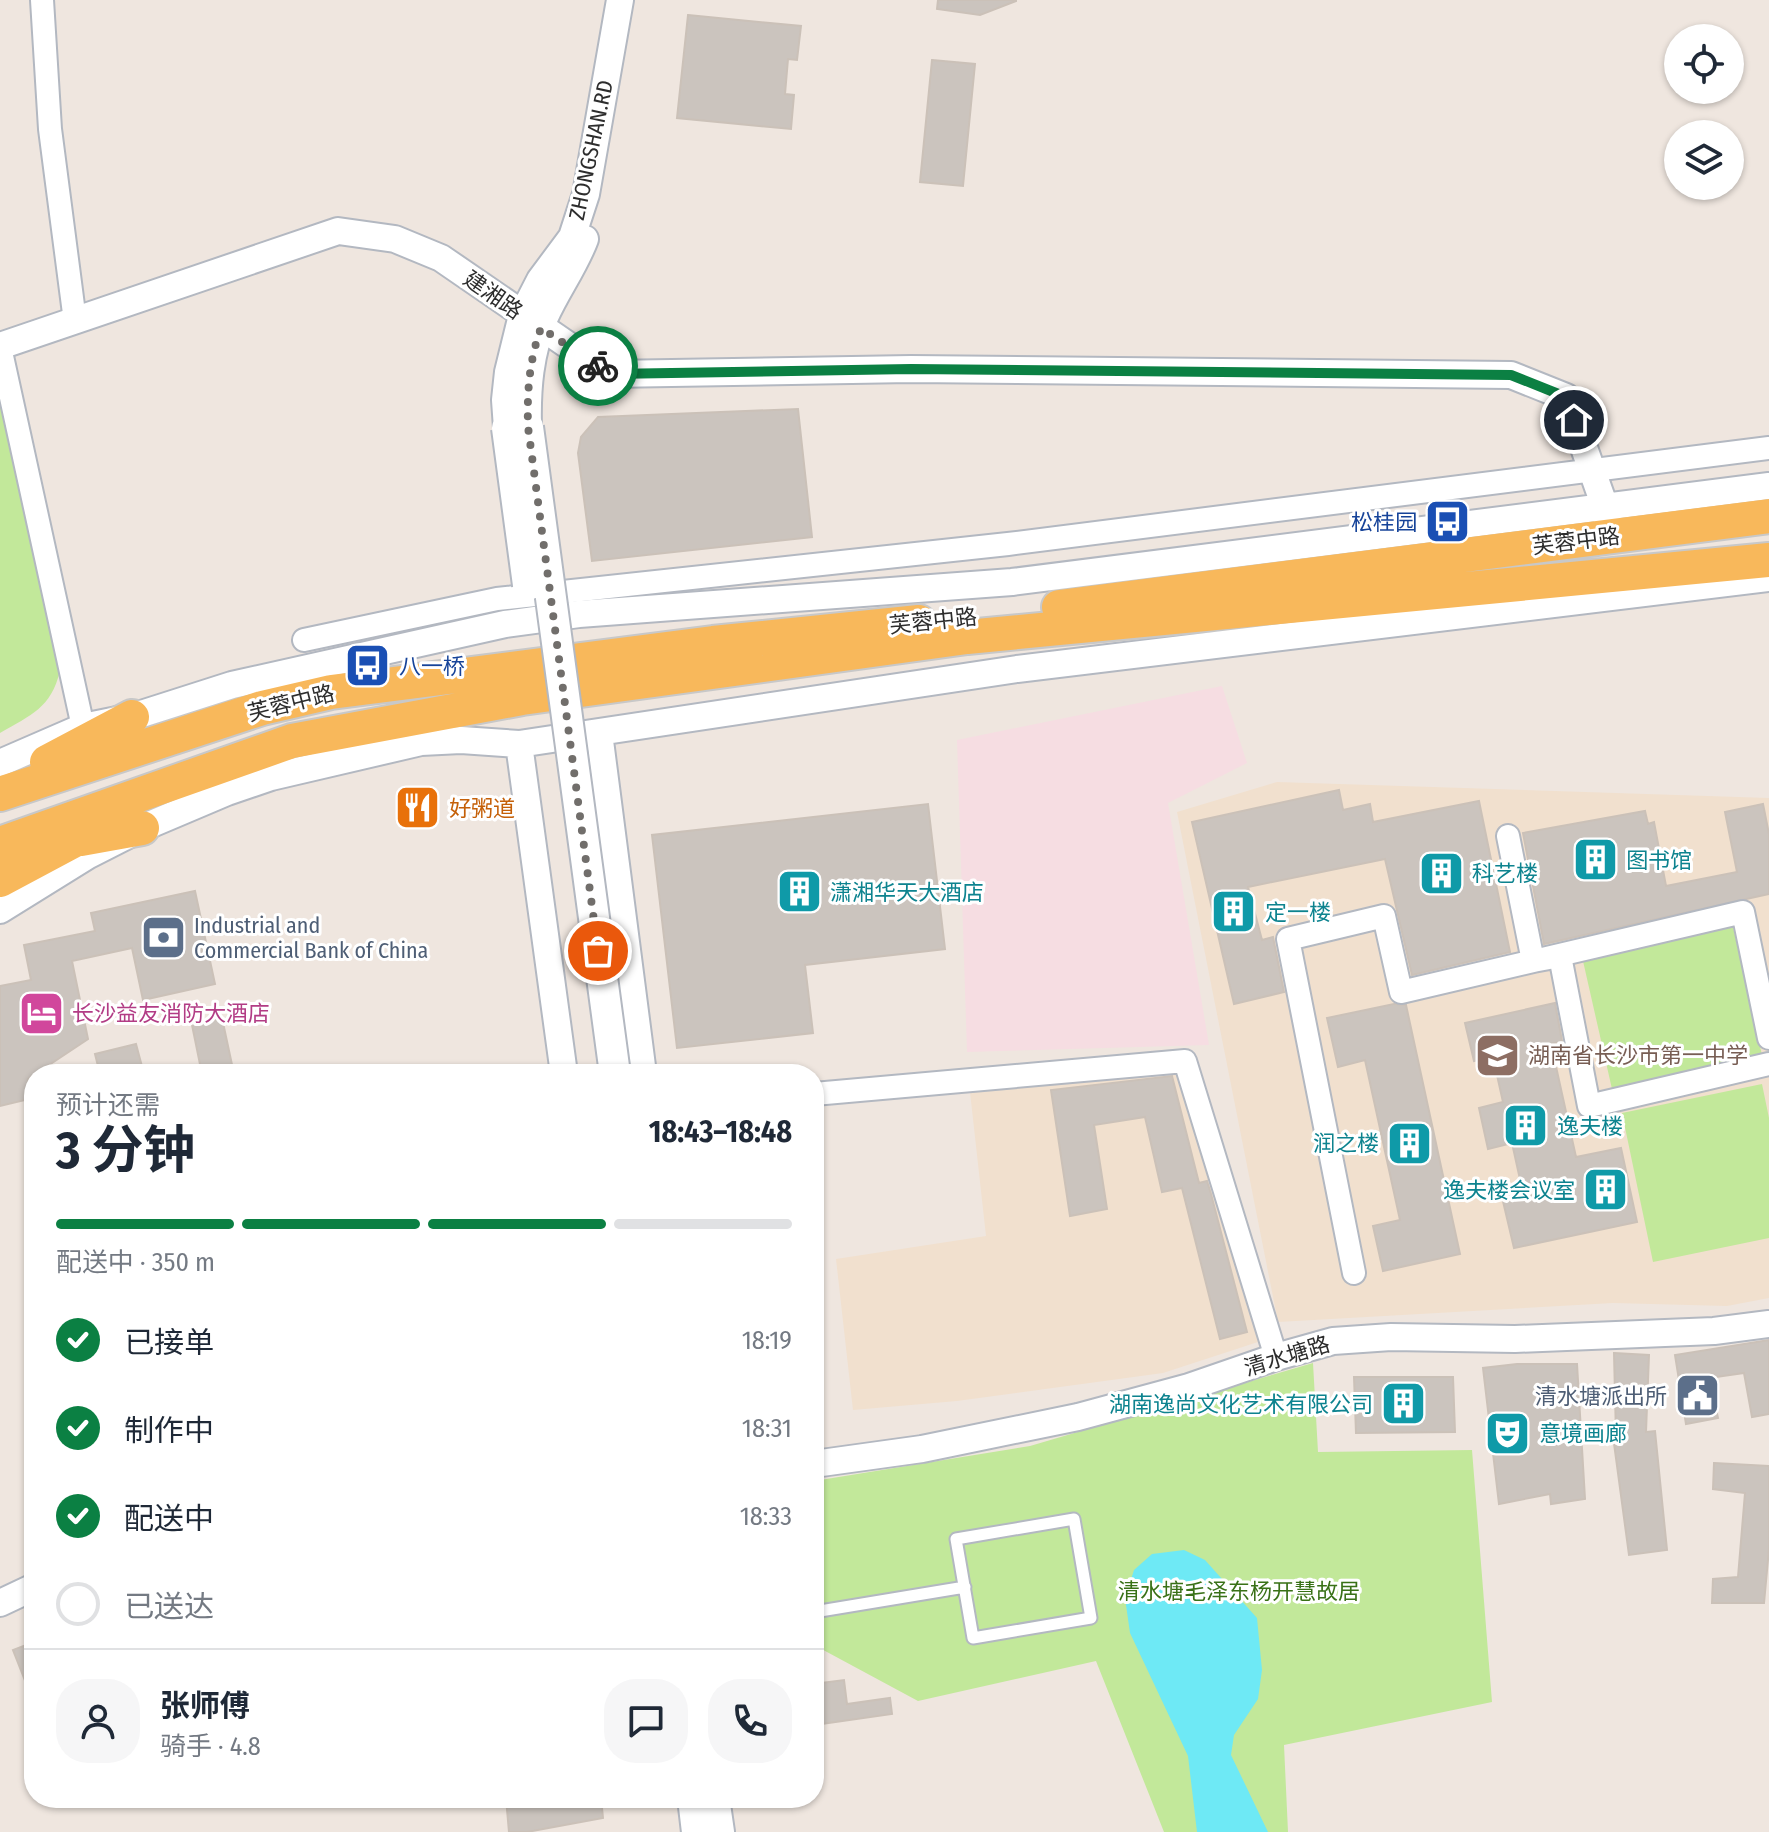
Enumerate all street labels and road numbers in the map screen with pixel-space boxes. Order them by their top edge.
street label: ZHONGSHAN.RD [563,78,619,222]
street label: 建湘路 [458,265,528,325]
street label: 芙蓉中路 [1531,522,1621,560]
street label: 芙蓉中路 [888,603,978,639]
street label: 芙蓉中路 [245,679,337,727]
street label: 清水塘路 [1241,1330,1333,1382]

